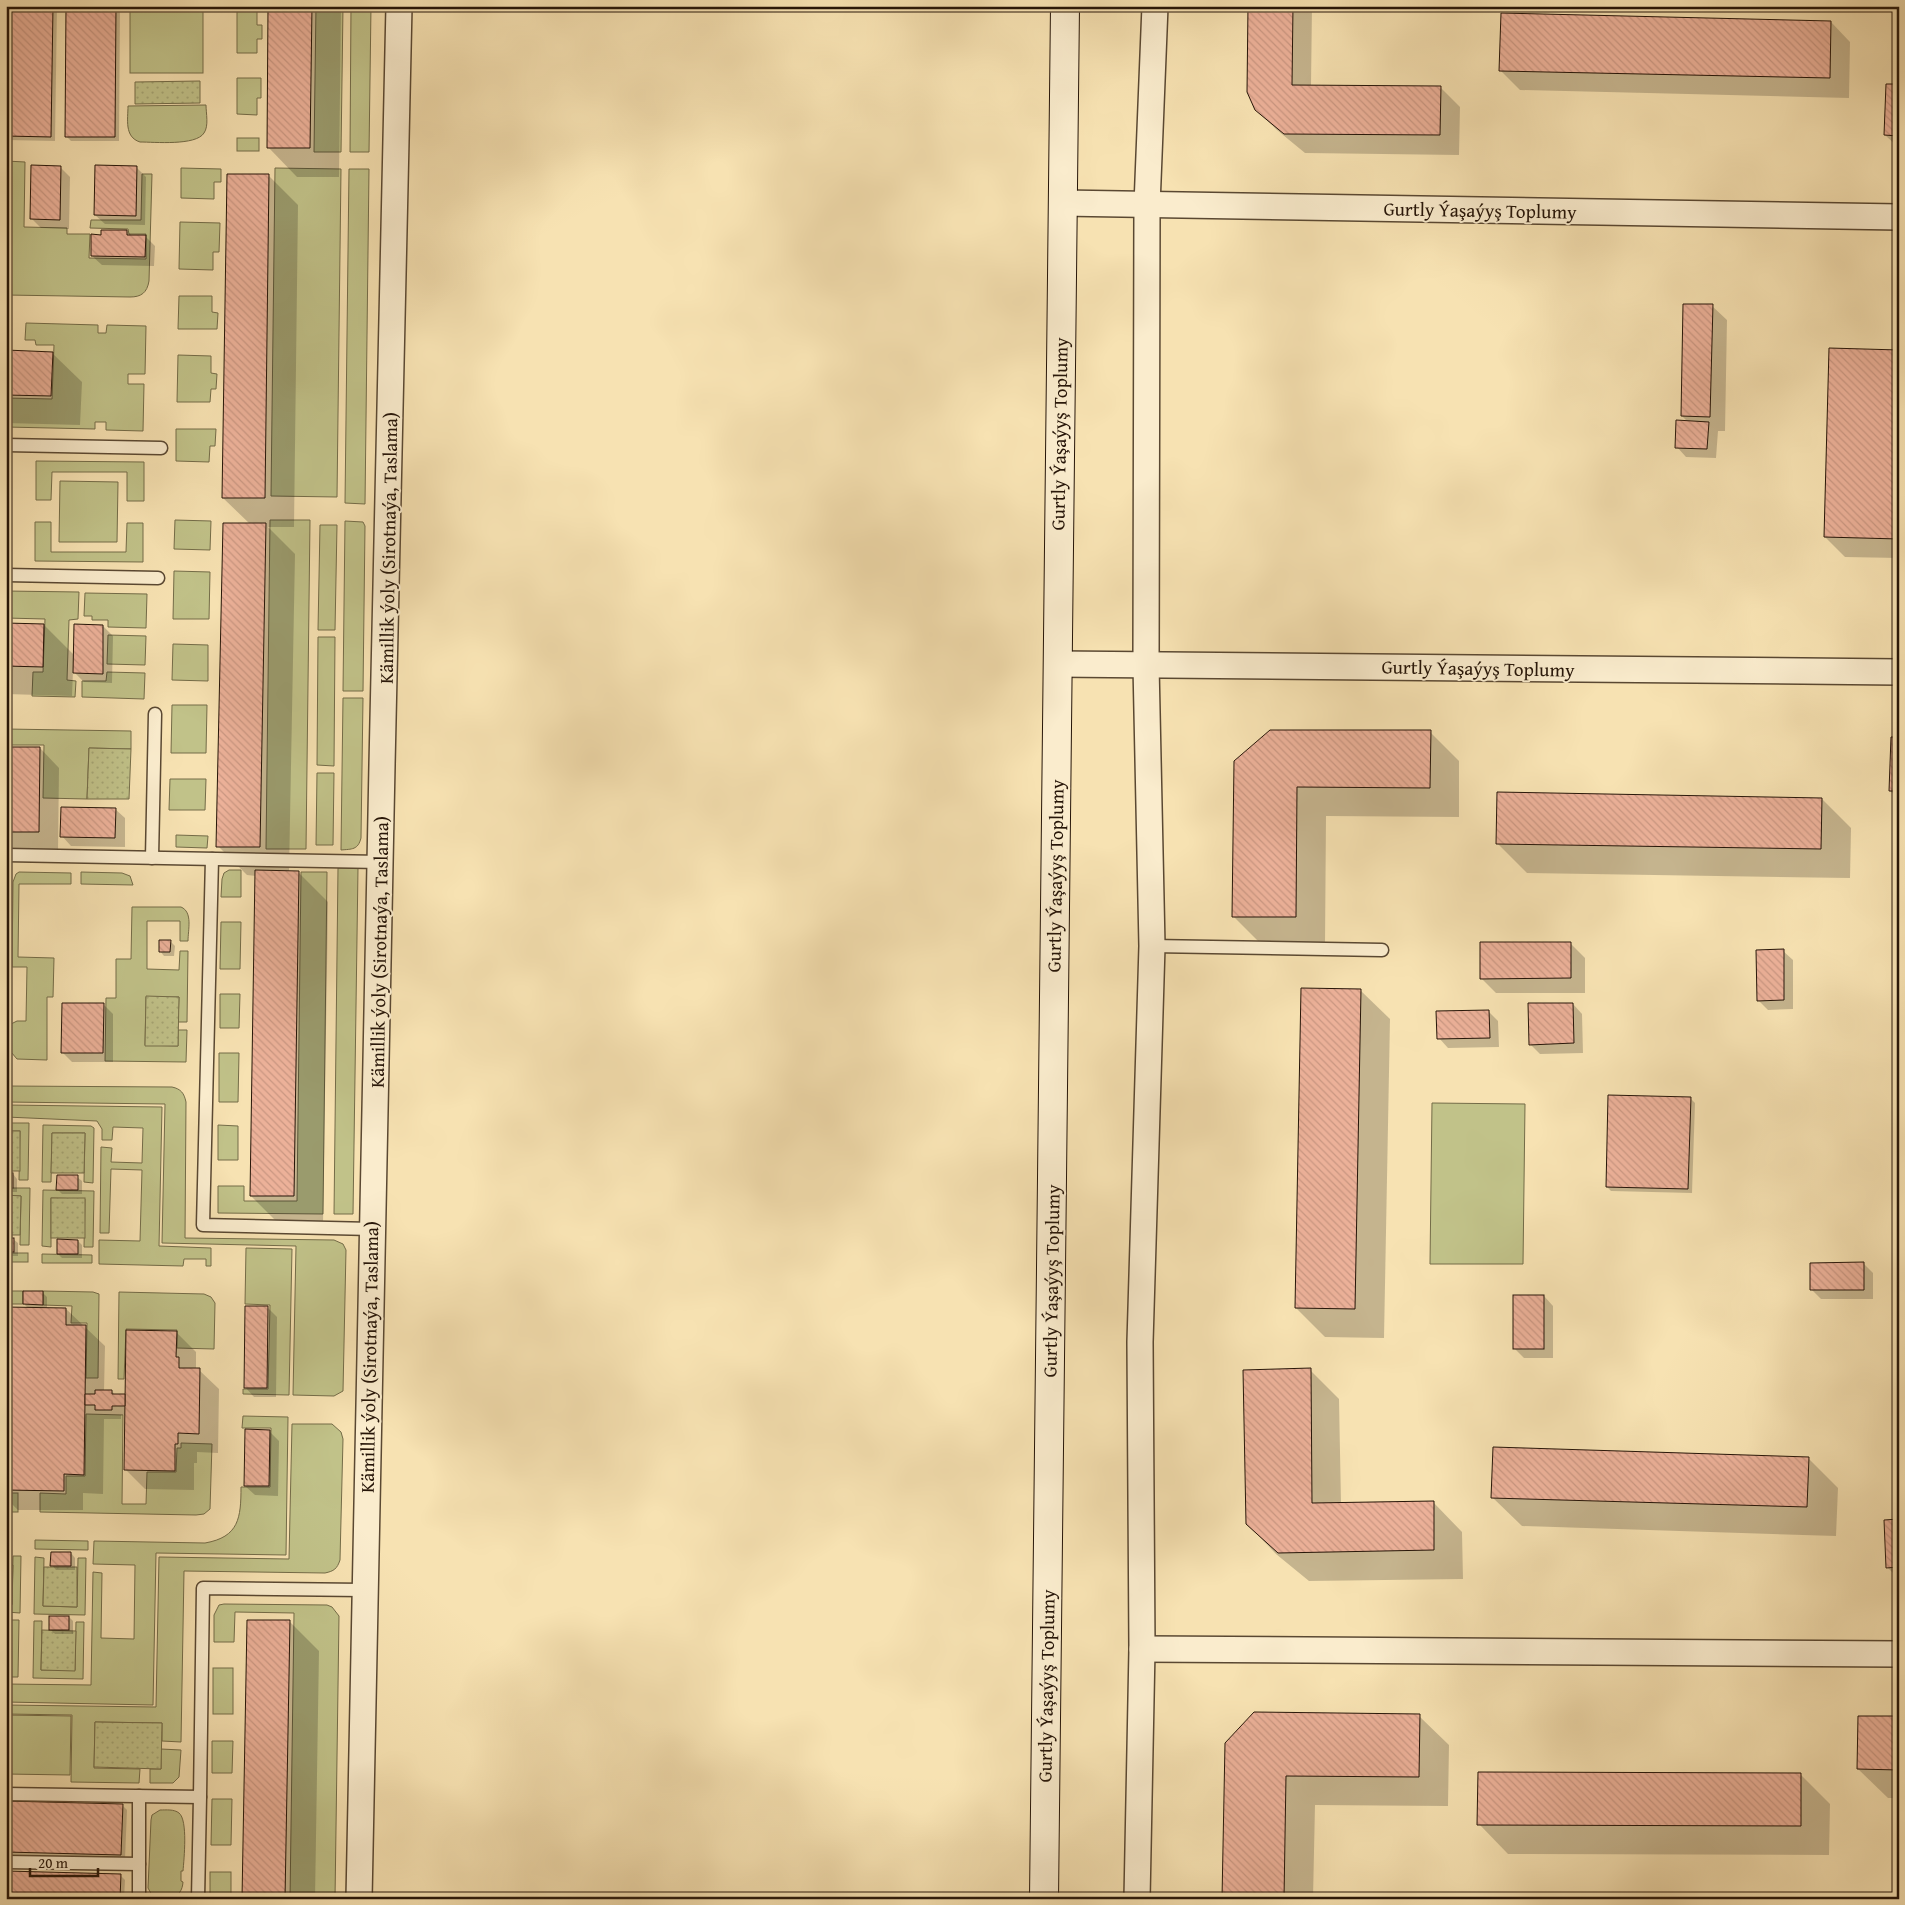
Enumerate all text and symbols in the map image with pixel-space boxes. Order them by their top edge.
street label: Gurtly Ýaşaýyş Toplumy [1383,194,1577,226]
street label: Gurtly Ýaşaýyş Toplumy [1043,337,1075,531]
street label: Kämillik ýoly (Sirotnaýa, Taslama) [372,412,404,684]
street label: Gurtly Ýaşaýyş Toplumy [1381,652,1575,684]
street label: Gurtly Ýaşaýyş Toplumy [1039,779,1071,973]
street label: Kämillik ýoly (Sirotnaýa, Taslama) [363,816,395,1088]
street label: Gurtly Ýaşaýyş Toplumy [1035,1184,1067,1378]
street label: Kämillik ýoly (Sirotnaýa, Taslama) [353,1221,385,1493]
street label: Gurtly Ýaşaýyş Toplumy [1030,1589,1062,1783]
scale bar [30,1845,98,1877]
text: 20 m [38,1852,69,1873]

